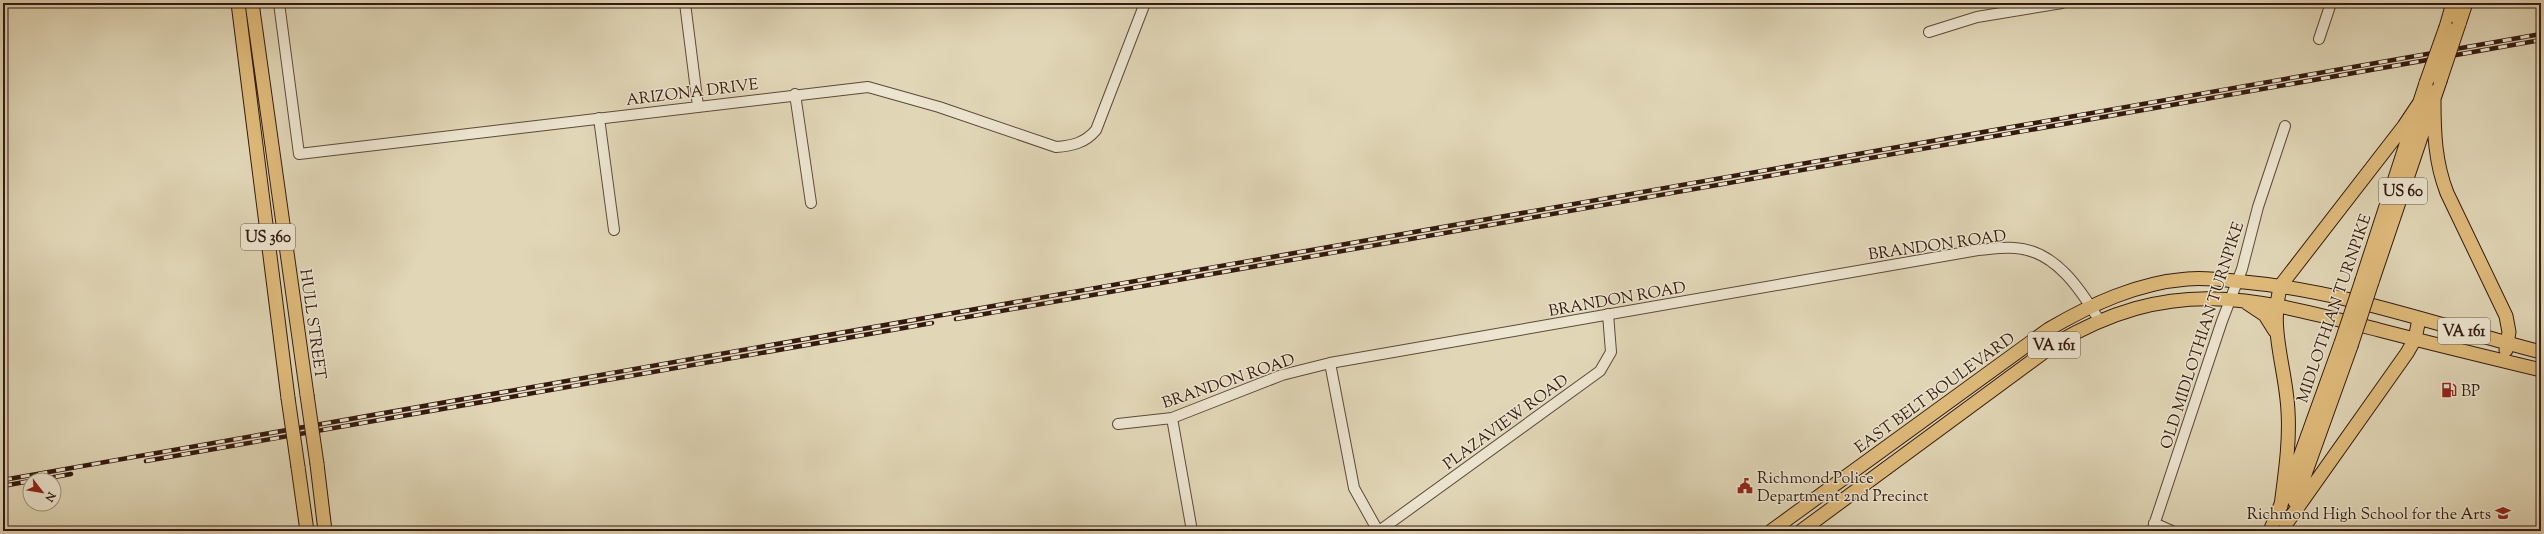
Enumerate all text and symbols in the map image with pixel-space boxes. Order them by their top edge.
street label: ARIZONA DRIVE [625,74,760,113]
road number: US 60 [2379,178,2427,204]
street label: MIDLOTHIAN TURNPIKE [2292,211,2379,406]
street label: OLD MIDLOTHIAN TURNPIKE [2156,219,2251,452]
road number: US 360 [241,224,295,250]
street label: BRANDON ROAD [1867,225,2008,268]
street label: HULL STREET [292,268,331,381]
street label: BRANDON ROAD [1547,277,1688,324]
road number: VA 161 [2438,318,2490,344]
street label: EAST BELT BOULEVARD [1851,328,2020,460]
road number: VA 161 [2028,332,2080,358]
street label: BRANDON ROAD [1159,349,1298,416]
street label: PLAZAVIEW ROAD [1439,370,1574,476]
fuel station icon: BP [2440,381,2458,399]
place label: BP [2461,381,2480,404]
place label: Richmond Police Department 2nd Precinct [1757,468,1929,509]
north arrow [22,472,62,512]
public building icon: Richmond Police Department 2nd Precinct [1736,477,1754,495]
text: N [40,488,59,505]
place label: Richmond High School for the Arts [2247,504,2491,527]
school or university icon: Richmond High School for the Arts [2494,504,2512,522]

